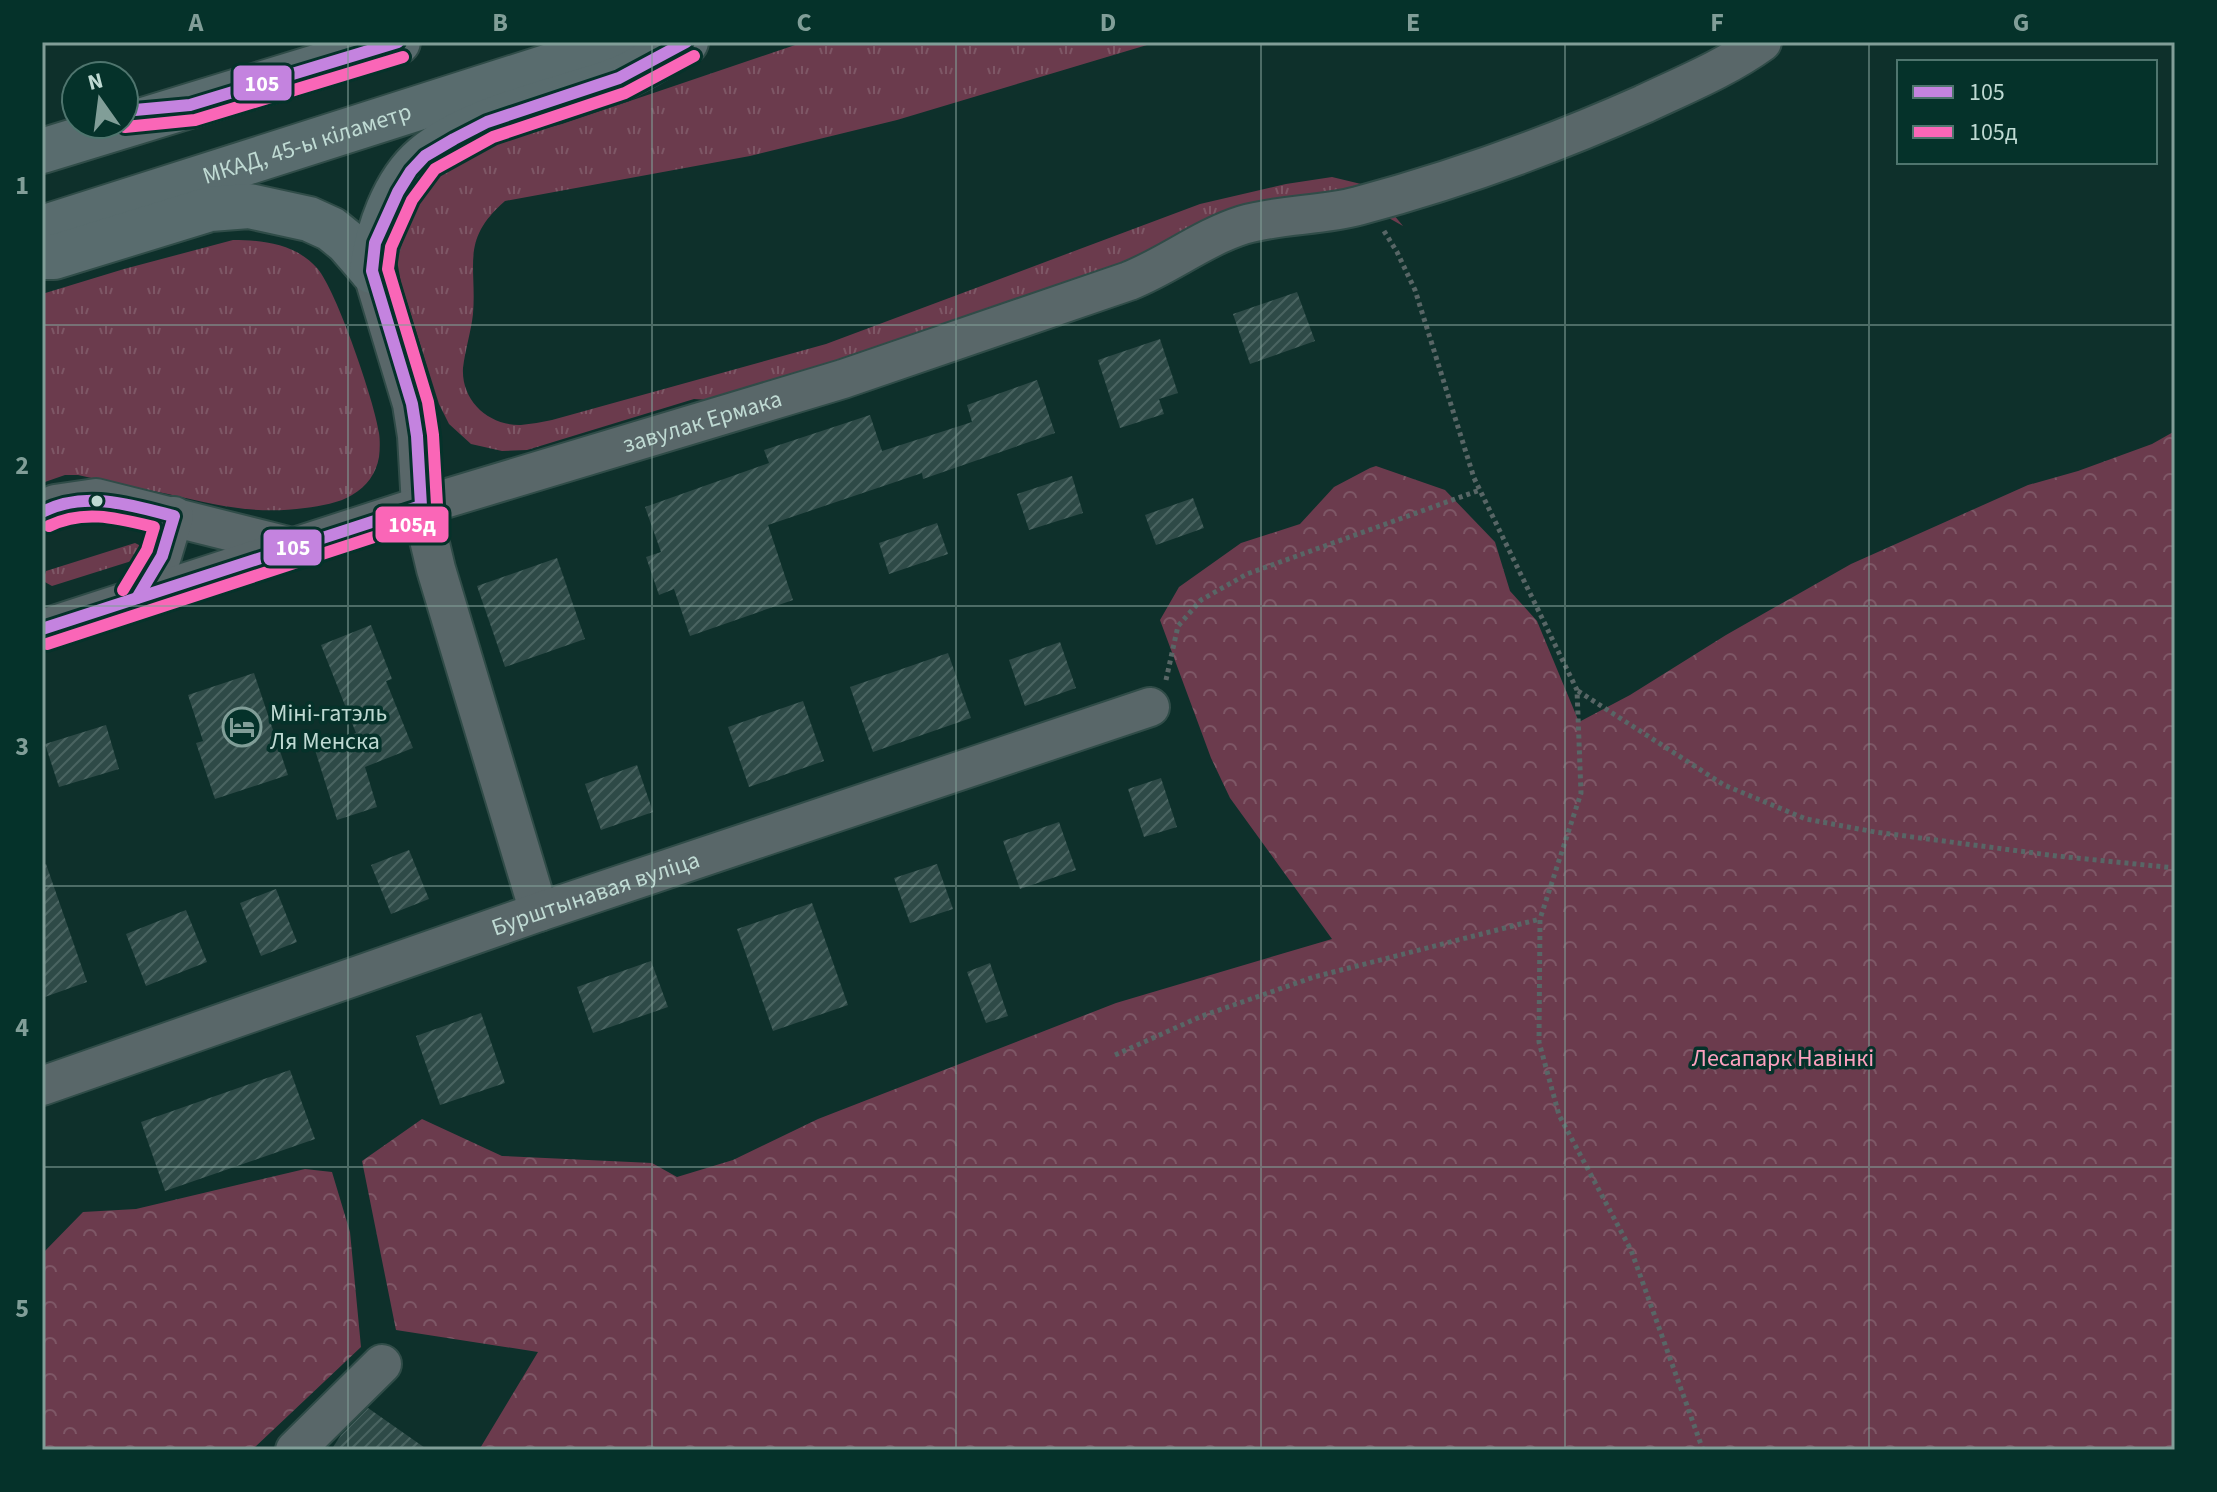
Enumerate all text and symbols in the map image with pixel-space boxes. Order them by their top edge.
text: A [188,4,205,41]
text: B [492,4,508,41]
text: C [796,4,812,41]
text: D [1100,4,1116,41]
text: E [1406,4,1420,41]
text: F [1710,4,1724,41]
text: G [2013,4,2029,41]
north arrow [60,60,140,140]
legend [1897,60,2157,164]
text: N [84,64,106,99]
line badge: 105 [232,64,293,102]
text: 105 [245,68,279,100]
text: 105 [1969,75,2005,110]
street label: МКАД, 45-ы кіламетр [198,94,416,194]
text: 105д [1969,115,2018,150]
text: 1 [15,167,29,204]
street label: завулак Ермака [618,381,786,462]
text: 2 [15,447,29,484]
unlabelled marker [89,493,105,509]
line badge: 105д [374,505,450,544]
text: 105д [388,509,436,541]
line badge: 105 [262,528,323,567]
text: 105 [276,532,310,564]
place label: Міні-гатэль Ля Менска [270,696,387,759]
hotel icon: Міні-гатэль Ля Менска [221,706,263,748]
text: 3 [15,728,29,765]
street label: Бурштынавая вуліца [487,842,704,945]
text: 4 [15,1009,29,1046]
park label: Лесапарк Навінкі [1692,1041,1874,1076]
text: 5 [15,1290,29,1327]

